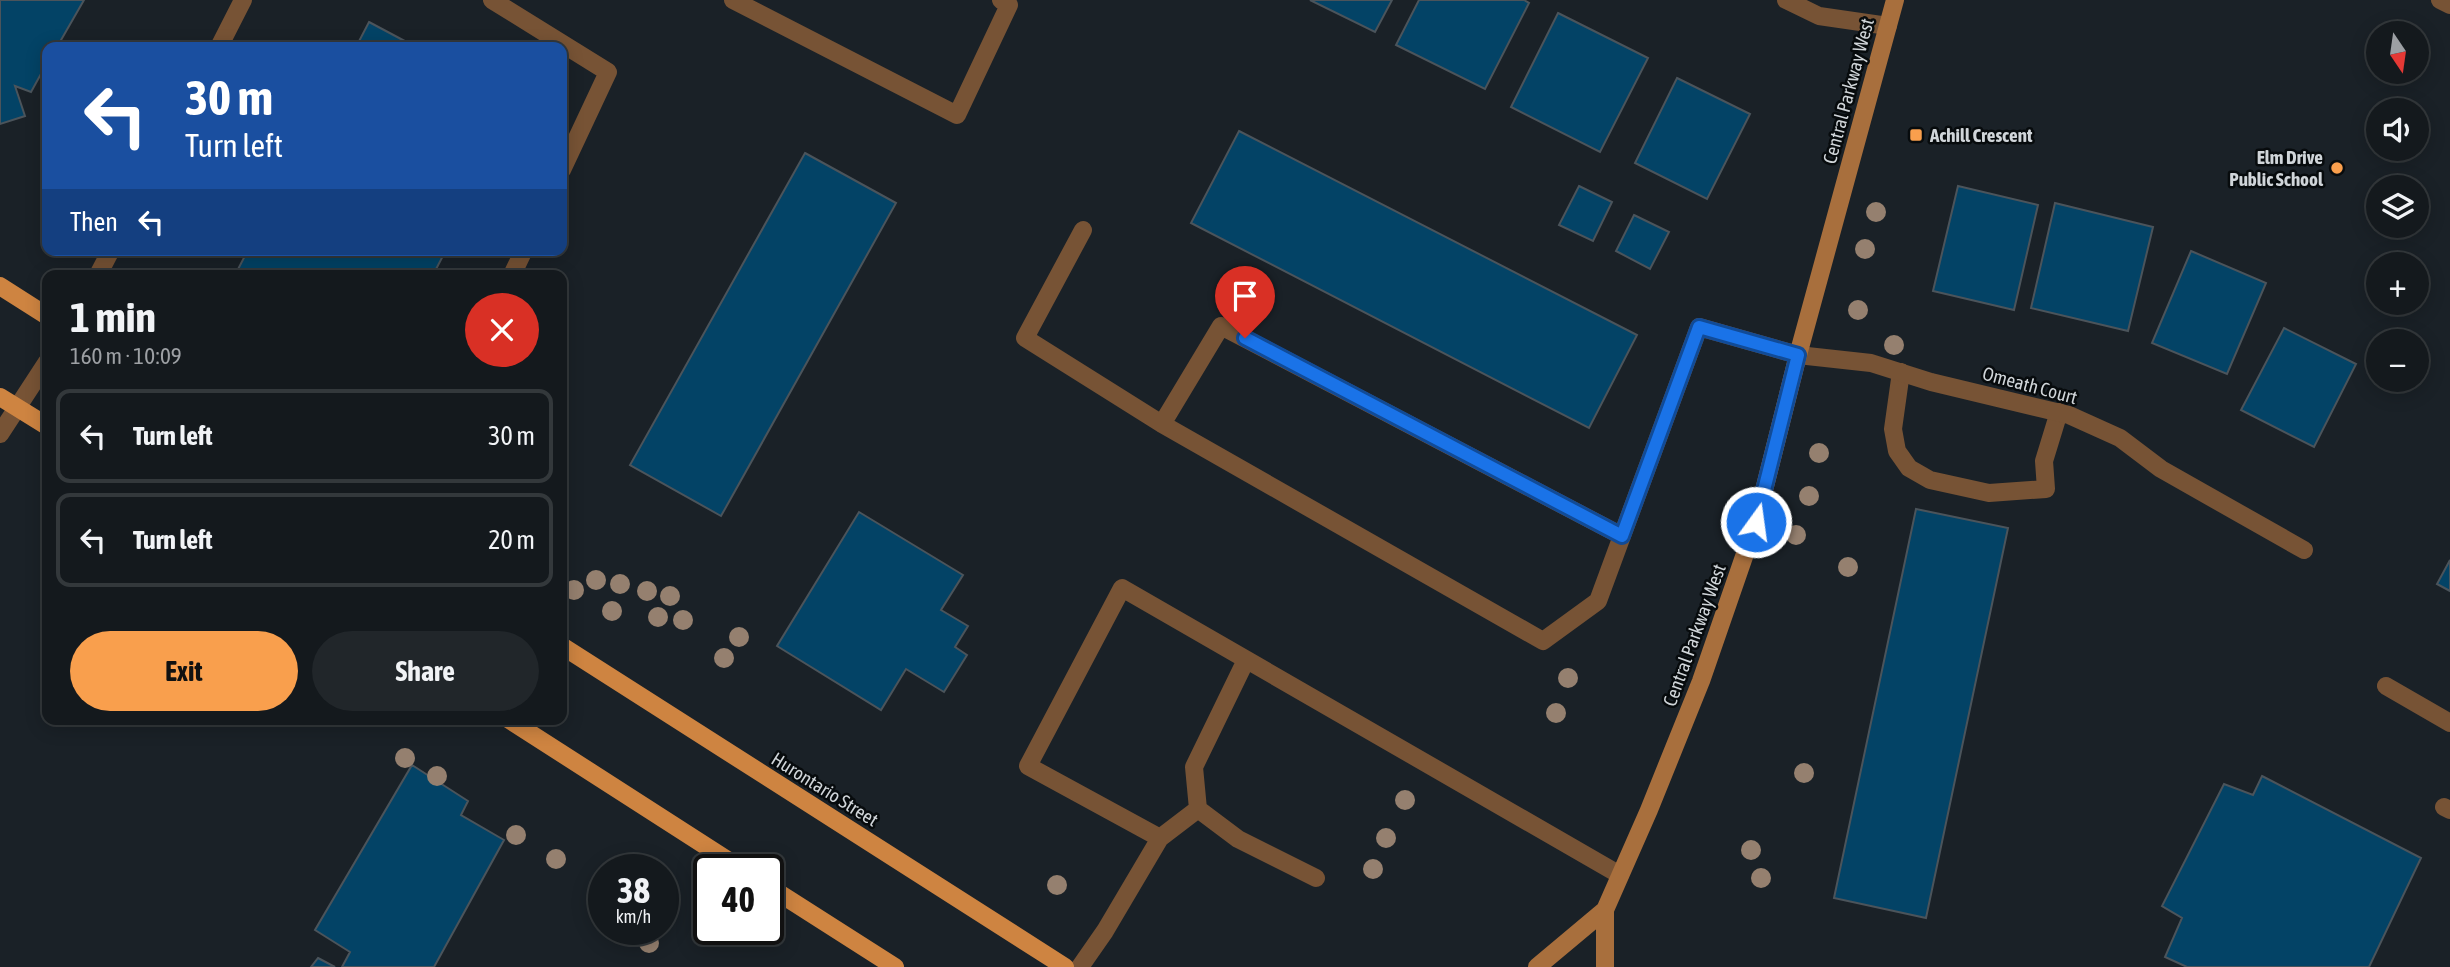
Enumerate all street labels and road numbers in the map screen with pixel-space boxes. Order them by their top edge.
street label: Central Parkway West [1818,16,1878,166]
street label: Omeath Court [1980,362,2080,408]
street label: Central Parkway West [1658,561,1730,709]
street label: Hurontario Street [768,747,882,831]

